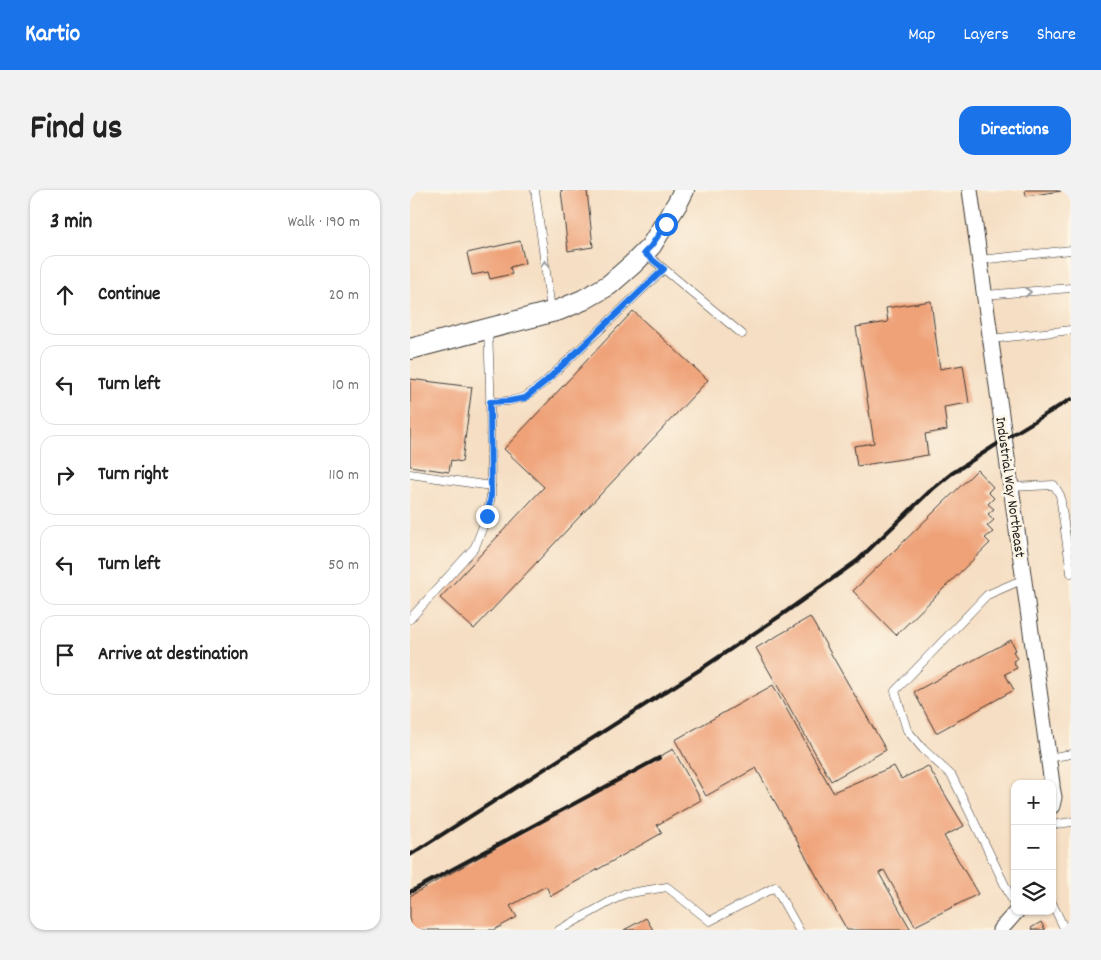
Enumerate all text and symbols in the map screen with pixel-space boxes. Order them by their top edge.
text: Kartio [25,18,80,52]
text: Map [908,23,935,48]
text: Layers [963,23,1009,48]
text: Share [1037,23,1076,48]
text: Find us [30,105,122,155]
button: Directions [959,106,1071,155]
text: 3 min [50,208,92,238]
text: Walk · 190 m [288,211,360,234]
route start [655,213,678,236]
one-way arrow [540,260,551,268]
icon: ahead [51,281,79,309]
text: Continue [98,282,160,309]
text: 20 m [329,284,359,307]
one-way arrow [1024,287,1032,298]
icon: left [51,371,79,399]
text: Turn left [98,372,161,399]
text: 10 m [332,374,359,397]
street label: Industrial Way Northeast [988,415,1030,560]
icon: right [51,461,79,489]
text: Turn right [98,462,169,489]
text: 110 m [329,464,359,487]
route end [476,505,499,528]
icon: left [51,551,79,579]
text: Turn left [98,552,161,579]
text: 50 m [328,554,359,577]
icon: arrive [51,641,79,669]
text: Arrive at destination [98,642,248,669]
map controls [1011,780,1056,915]
button: + [1011,780,1056,825]
button: − [1011,825,1056,870]
button: layers [1011,870,1056,915]

